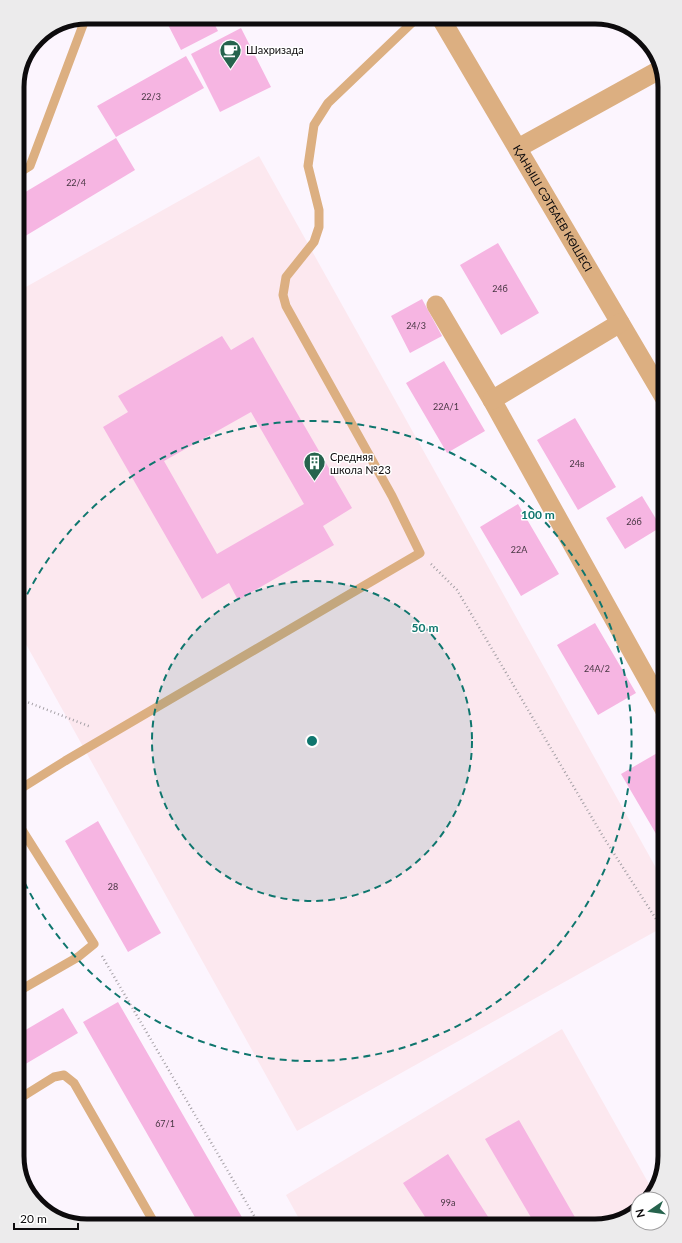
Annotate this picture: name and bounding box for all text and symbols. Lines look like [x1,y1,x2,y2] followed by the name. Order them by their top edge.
[218,37,244,70] cafe icon: Шахризада
[246,43,304,56] place label: Шахризада
[141,91,161,102] house number: 22/3
[511,142,595,274] street label: ҚАНЫШ СӘТБАЕВ КӨШЕСІ
[66,177,86,188] house number: 22/4
[492,283,508,294] house number: 24б
[406,320,426,331] house number: 24/3
[433,401,459,412] house number: 22А/1
[301,450,327,483] building icon: Средняя школа №23
[330,450,391,476] place label: Средняя школа №23
[570,458,585,469] house number: 24в
[521,507,555,522] text: 100 m
[626,516,642,527] house number: 26б
[511,544,528,555] house number: 22А
[412,620,438,635] text: 50 m
[584,663,610,674] house number: 24А/2
[305,734,319,748] centre of rings
[108,881,118,892] house number: 28
[155,1118,175,1129] house number: 67/1
[630,1191,670,1231] north arrow
[441,1197,455,1208] house number: 99а
[14,1205,78,1231] scale bar
[632,1208,647,1219] text: N
[20,1211,47,1226] text: 20 m

